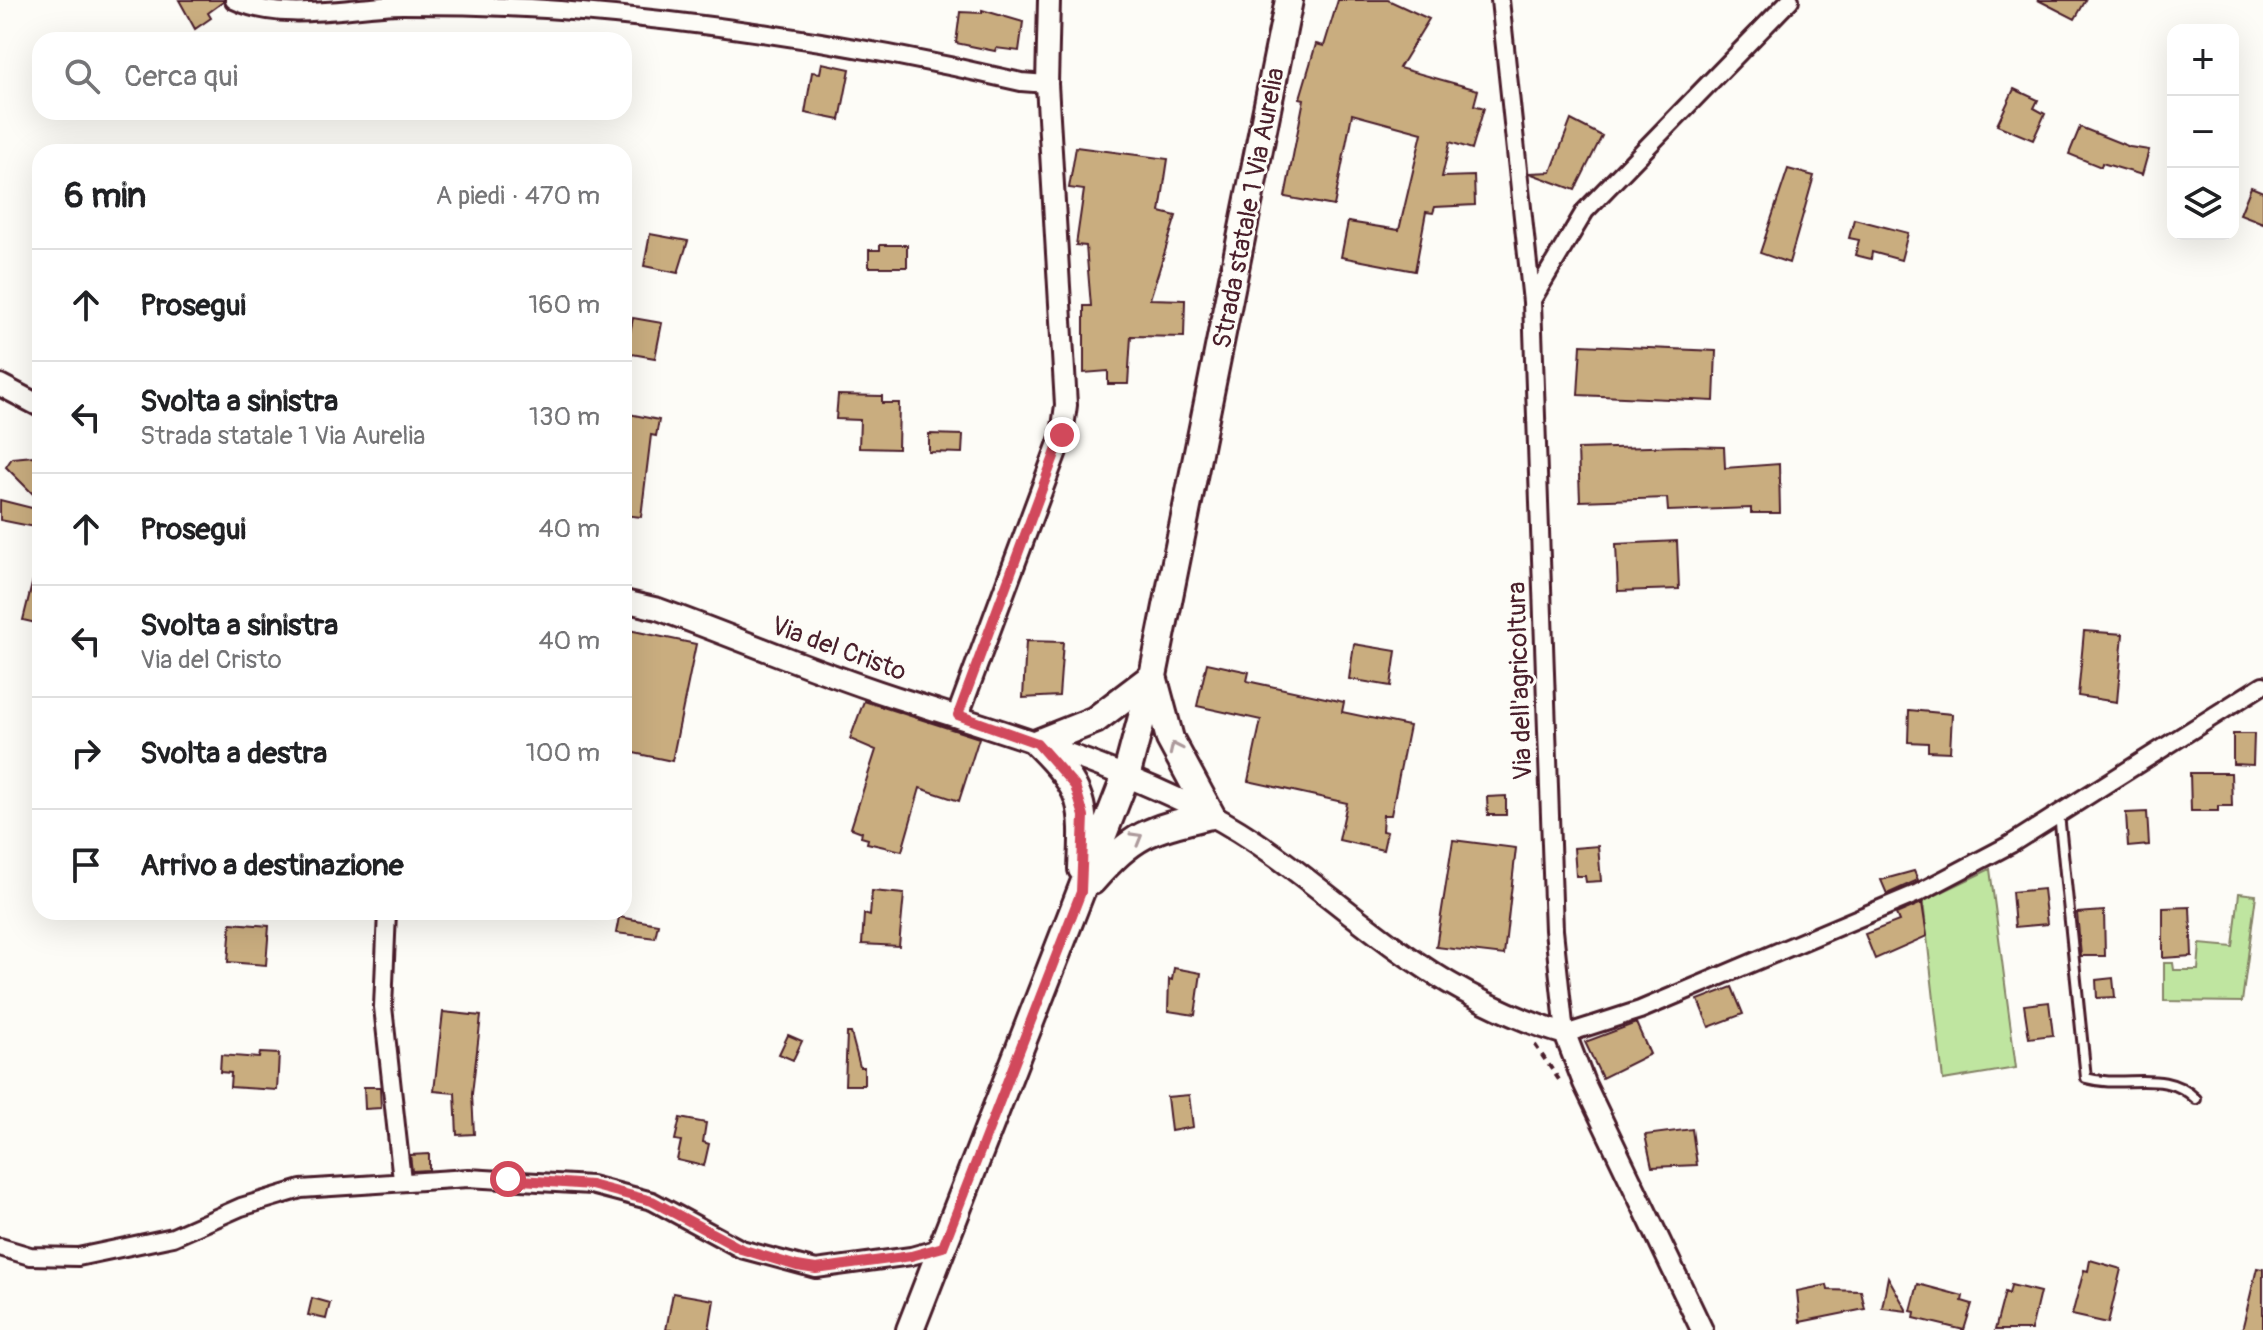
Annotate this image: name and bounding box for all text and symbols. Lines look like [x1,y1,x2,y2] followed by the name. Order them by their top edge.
[2167,24,2239,240] map controls
[2167,24,2239,96] button: +
[32,32,632,120] search box
[60,54,104,98] icon: search
[124,58,238,95] text: Cerca qui
[1206,65,1292,351] street label: Strada statale 1 Via Aurelia
[2167,96,2239,168] button: −
[2167,168,2239,240] button: layers
[64,175,146,218] text: 6 min
[435,180,600,212] text: A piedi · 470 m
[64,283,108,327] icon: ahead
[140,287,246,324] text: Prosegui
[528,289,600,321] text: 160 m
[140,383,338,420] text: Svolta a sinistra
[64,395,108,439] icon: left
[529,401,600,433] text: 130 m
[1044,417,1080,453] route end
[140,420,425,452] text: Strada statale 1 Via Aurelia
[64,507,108,551] icon: ahead
[140,511,246,548] text: Prosegui
[538,513,600,545] text: 40 m
[1501,581,1539,781] street label: Via dell'agricoltura
[140,607,338,644] text: Svolta a sinistra
[767,610,911,688] street label: Via del Cristo
[64,619,108,663] icon: left
[538,625,600,657] text: 40 m
[140,644,282,676] text: Via del Cristo
[64,731,108,775] icon: right
[140,735,327,772] text: Svolta a destra
[526,737,600,769] text: 100 m
[1169,742,1185,757] one-way arrow
[1128,832,1143,848] one-way arrow
[64,843,108,887] icon: arrive
[140,847,404,884] text: Arrivo a destinazione
[490,1161,526,1197] route start

